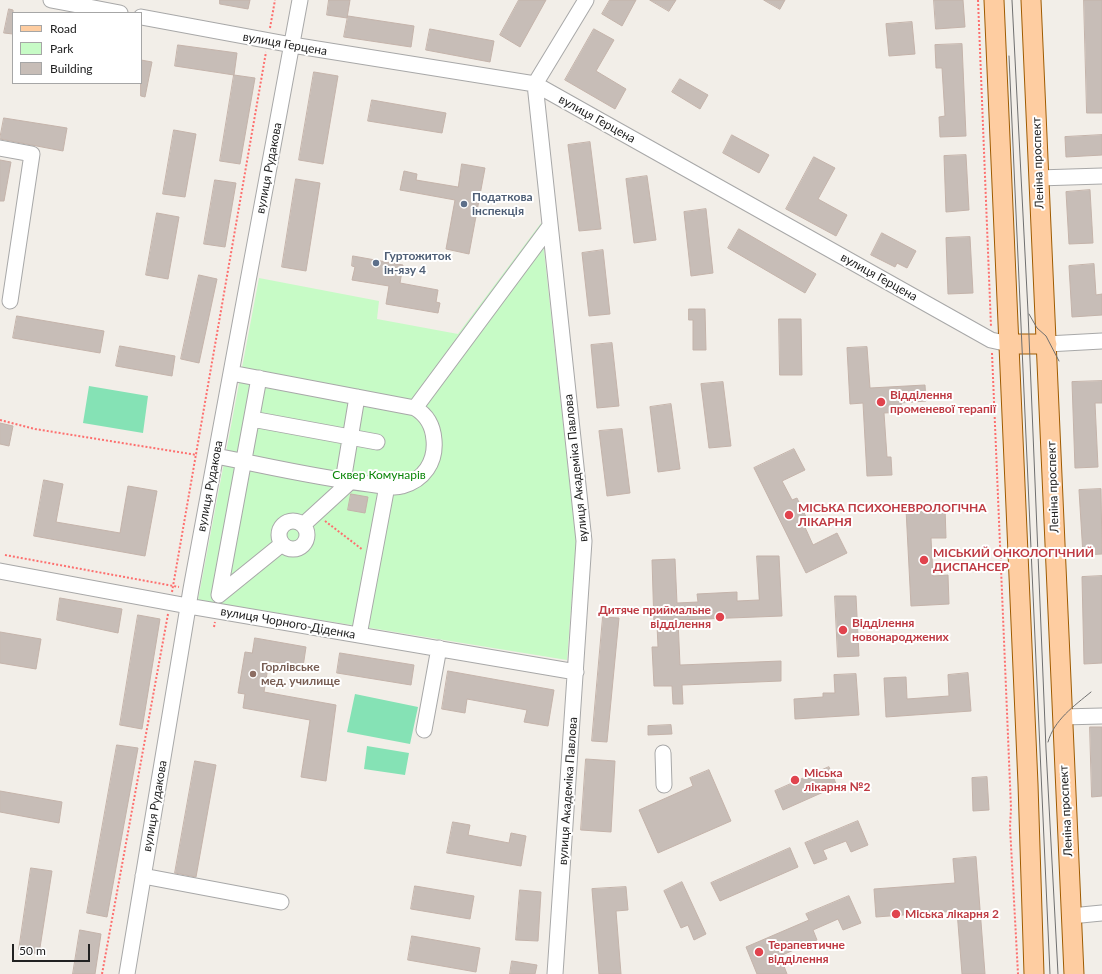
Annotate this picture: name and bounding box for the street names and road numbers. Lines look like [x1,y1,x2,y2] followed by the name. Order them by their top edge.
[242,30,328,58] street label: вулиця Герцена
[556,92,638,146] street label: вулиця Герцена
[1029,117,1047,209] street label: Леніна проспект
[253,121,285,215] street label: вулиця Рудакова
[838,250,920,304] street label: вулиця Герцена
[561,393,591,543] street label: вулиця Академіка Павлова
[194,439,226,533] street label: вулиця Рудакова
[1044,441,1062,533] street label: Леніна проспект
[219,604,357,642] street label: вулиця Чорного-Діденка
[556,716,580,866] street label: вулиця Академіка Павлова
[140,759,170,853] street label: вулиця Рудакова
[1056,765,1076,857] street label: Леніна проспект

